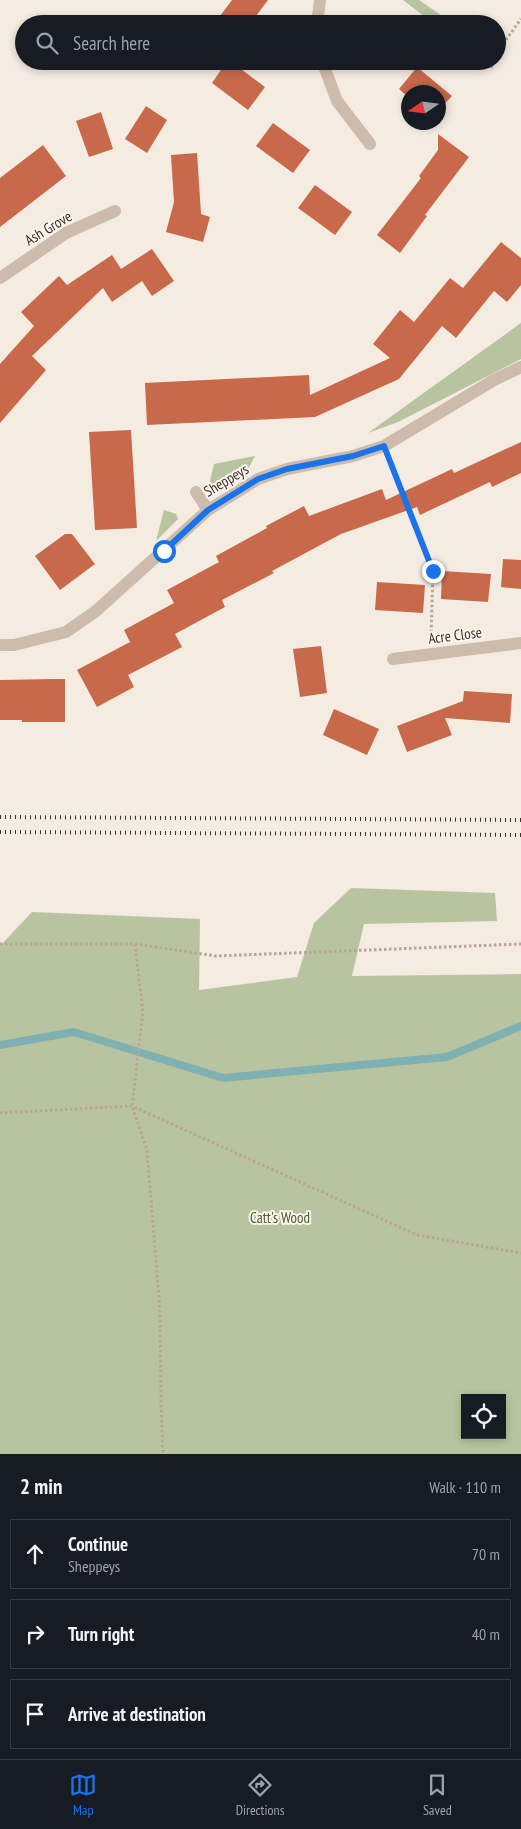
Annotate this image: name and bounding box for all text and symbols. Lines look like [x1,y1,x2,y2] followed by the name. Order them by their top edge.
[15,15,506,70] search box
[33,29,61,57] icon: search
[73,31,150,55] text: Search here
[401,85,446,130] north arrow
[21,207,75,249] street label: Ash Grove
[200,459,252,501] street label: Sheppeys
[153,540,176,563] route start
[422,560,445,583] route end
[427,622,483,648] street label: Acre Close
[250,1208,310,1227] park label: Catt's Wood
[461,1394,506,1439] map controls
[461,1394,506,1439] button: locate
[20,1473,62,1500] text: 2 min
[429,1477,501,1497] text: Walk · 110 m
[68,1532,128,1556] text: Continue
[21,1540,49,1568] icon: ahead
[472,1544,500,1564] text: 70 m
[68,1556,120,1576] text: Sheppeys
[21,1620,49,1648] icon: right
[68,1622,134,1646] text: Turn right
[472,1624,500,1644] text: 40 m
[21,1700,49,1728] icon: arrive
[68,1702,206,1726] text: Arrive at destination
[69,1771,97,1819] tab: Map
[236,1771,284,1819] tab: Directions
[423,1771,452,1819] tab: Saved

